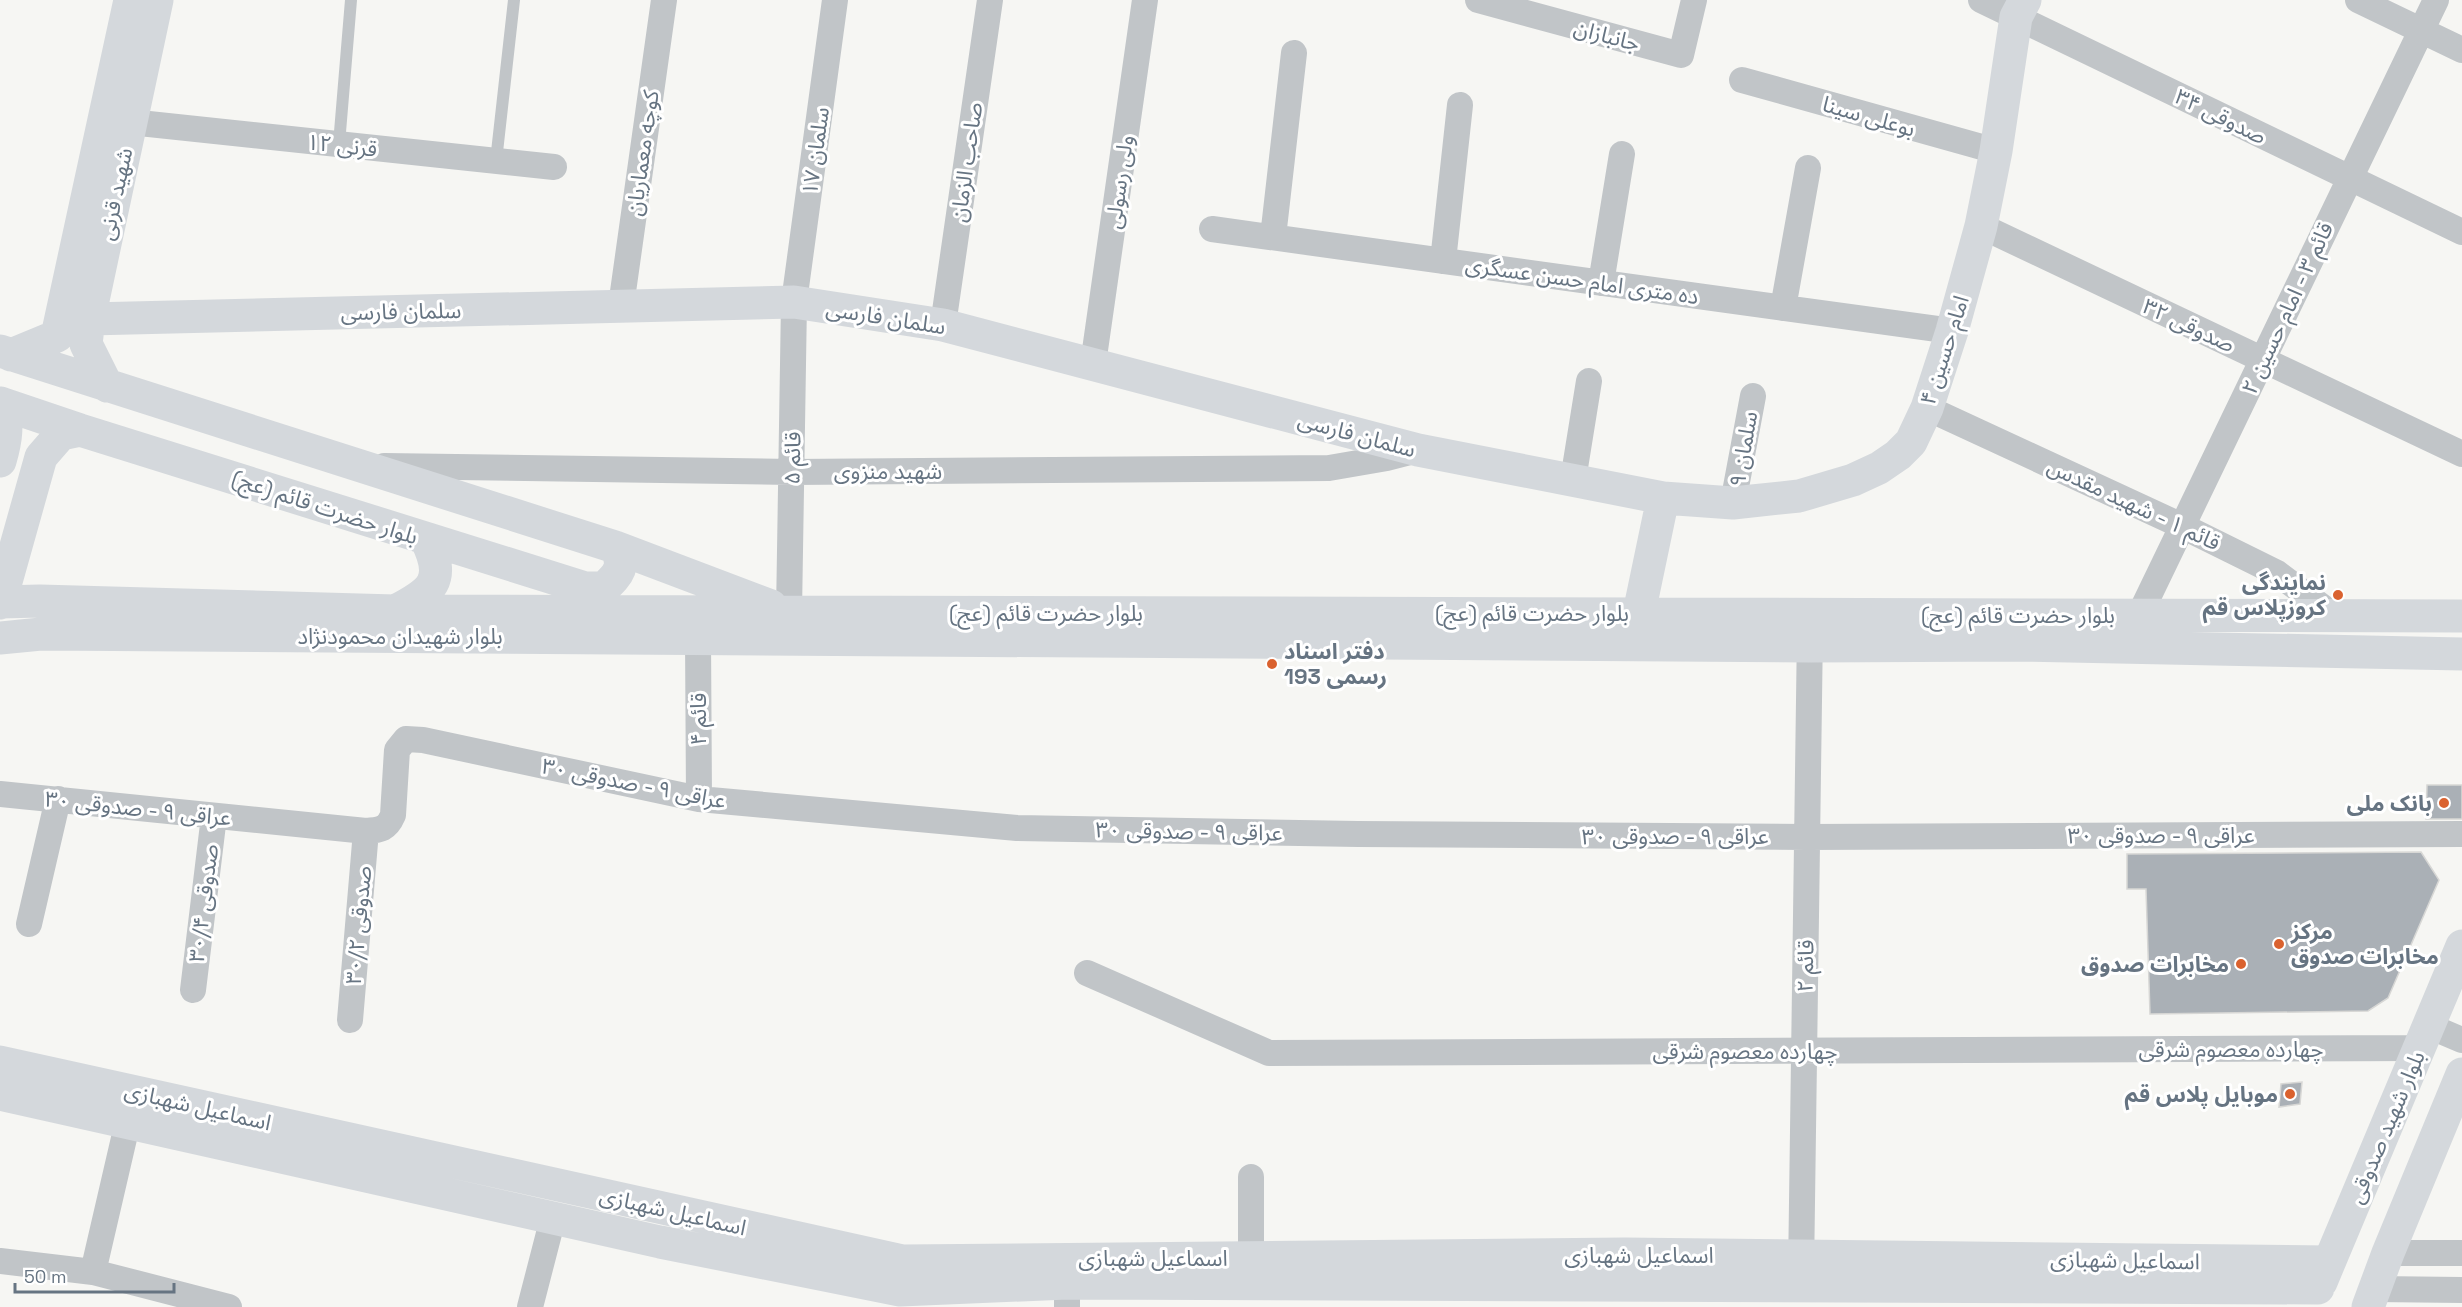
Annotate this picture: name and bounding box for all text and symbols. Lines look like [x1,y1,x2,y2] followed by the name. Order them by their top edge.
[1571,13,1643,57] street label: جانبازان
[2171,82,2271,150] street label: صدوقی ۳۴
[619,88,666,218] street label: کوچه معماریان
[1819,89,1919,143] street label: بوعلی سینا
[944,100,988,224] street label: صاحب الزمان
[795,105,835,197] street label: سلمان ۱۷
[305,127,379,163] street label: قرنی ۱۲
[1099,133,1139,231] street label: ولی رسولی
[92,145,138,243] street label: شهید قرنی
[2235,218,2342,400] street label: قائم ۳ - امام حسین ۲
[1463,250,1700,313] street label: ده متری امام حسن عسگری
[1913,292,1978,409] street label: امام حسین ۴
[2139,292,2239,358] street label: صدوقی ۳۲
[824,294,948,340] street label: سلمان فارسی
[340,296,462,326] street label: سلمان فارسی
[1295,405,1419,463] street label: سلمان فارسی
[1723,409,1763,489] street label: سلمان ۹
[778,431,809,485] street label: قائم ۵
[2042,452,2225,559] street label: قائم ۱ - شهید مقدس
[834,457,942,485] street label: شهید منزوی
[227,464,422,553] street label: بلوار حضرت قائم (عج)
[2203,568,2327,624] place label: نمایندگی کروزپلاس قم
[2331,588,2345,602] marker: نمایندگی کروزپلاس قم
[949,599,1143,630] street label: بلوار حضرت قائم (عج)
[1435,599,1629,630] street label: بلوار حضرت قائم (عج)
[1921,601,2115,632] street label: بلوار حضرت قائم (عج)
[297,622,503,650] street label: بلوار شهیدان محمودنژاد
[1284,637,1387,690] place label: دفتر اسناد رسمی 193
[1265,657,1279,671] marker: دفتر اسناد رسمی 193
[684,693,715,745] street label: قائم ۴
[540,751,728,815] street label: عراقی ۹ - صدوقی ۳۰
[44,784,232,832] street label: عراقی ۹ - صدوقی ۳۰
[2347,789,2432,817] place label: بانک ملی
[2437,796,2451,810] marker: بانک ملی
[1095,815,1283,847] street label: عراقی ۹ - صدوقی ۳۰
[2067,821,2255,849] street label: عراقی ۹ - صدوقی ۳۰
[1581,822,1769,850] street label: عراقی ۹ - صدوقی ۳۰
[182,842,224,964] street label: صدوقی ۳۰/۴
[339,865,377,985] street label: صدوقی ۳۰/۲
[2290,917,2439,970] place label: مرکز مخابرات صدوق
[2272,937,2286,951] marker: مرکز مخابرات صدوق
[1791,939,1822,993] street label: قائم ۲
[2081,950,2229,978] place label: مخابرات صدوق
[2234,957,2248,971] marker: مخابرات صدوق
[2139,1035,2323,1066] street label: چهارده معصوم شرقی
[1653,1037,1837,1068] street label: چهارده معصوم شرقی
[2341,1046,2431,1208] street label: بلوار شهید صدوقی
[122,1076,274,1136] street label: اسماعیل شهبازی
[2125,1080,2278,1111] place label: موبایل پلاس قم
[2283,1087,2297,1101] marker: موبایل پلاس قم
[597,1181,749,1241] street label: اسماعیل شهبازی
[1564,1241,1714,1269] street label: اسماعیل شهبازی
[1078,1244,1228,1272] street label: اسماعیل شهبازی
[2050,1245,2200,1275] street label: اسماعیل شهبازی
[15,1256,174,1294] scale bar
[24,1265,66,1288] text: 50 m

